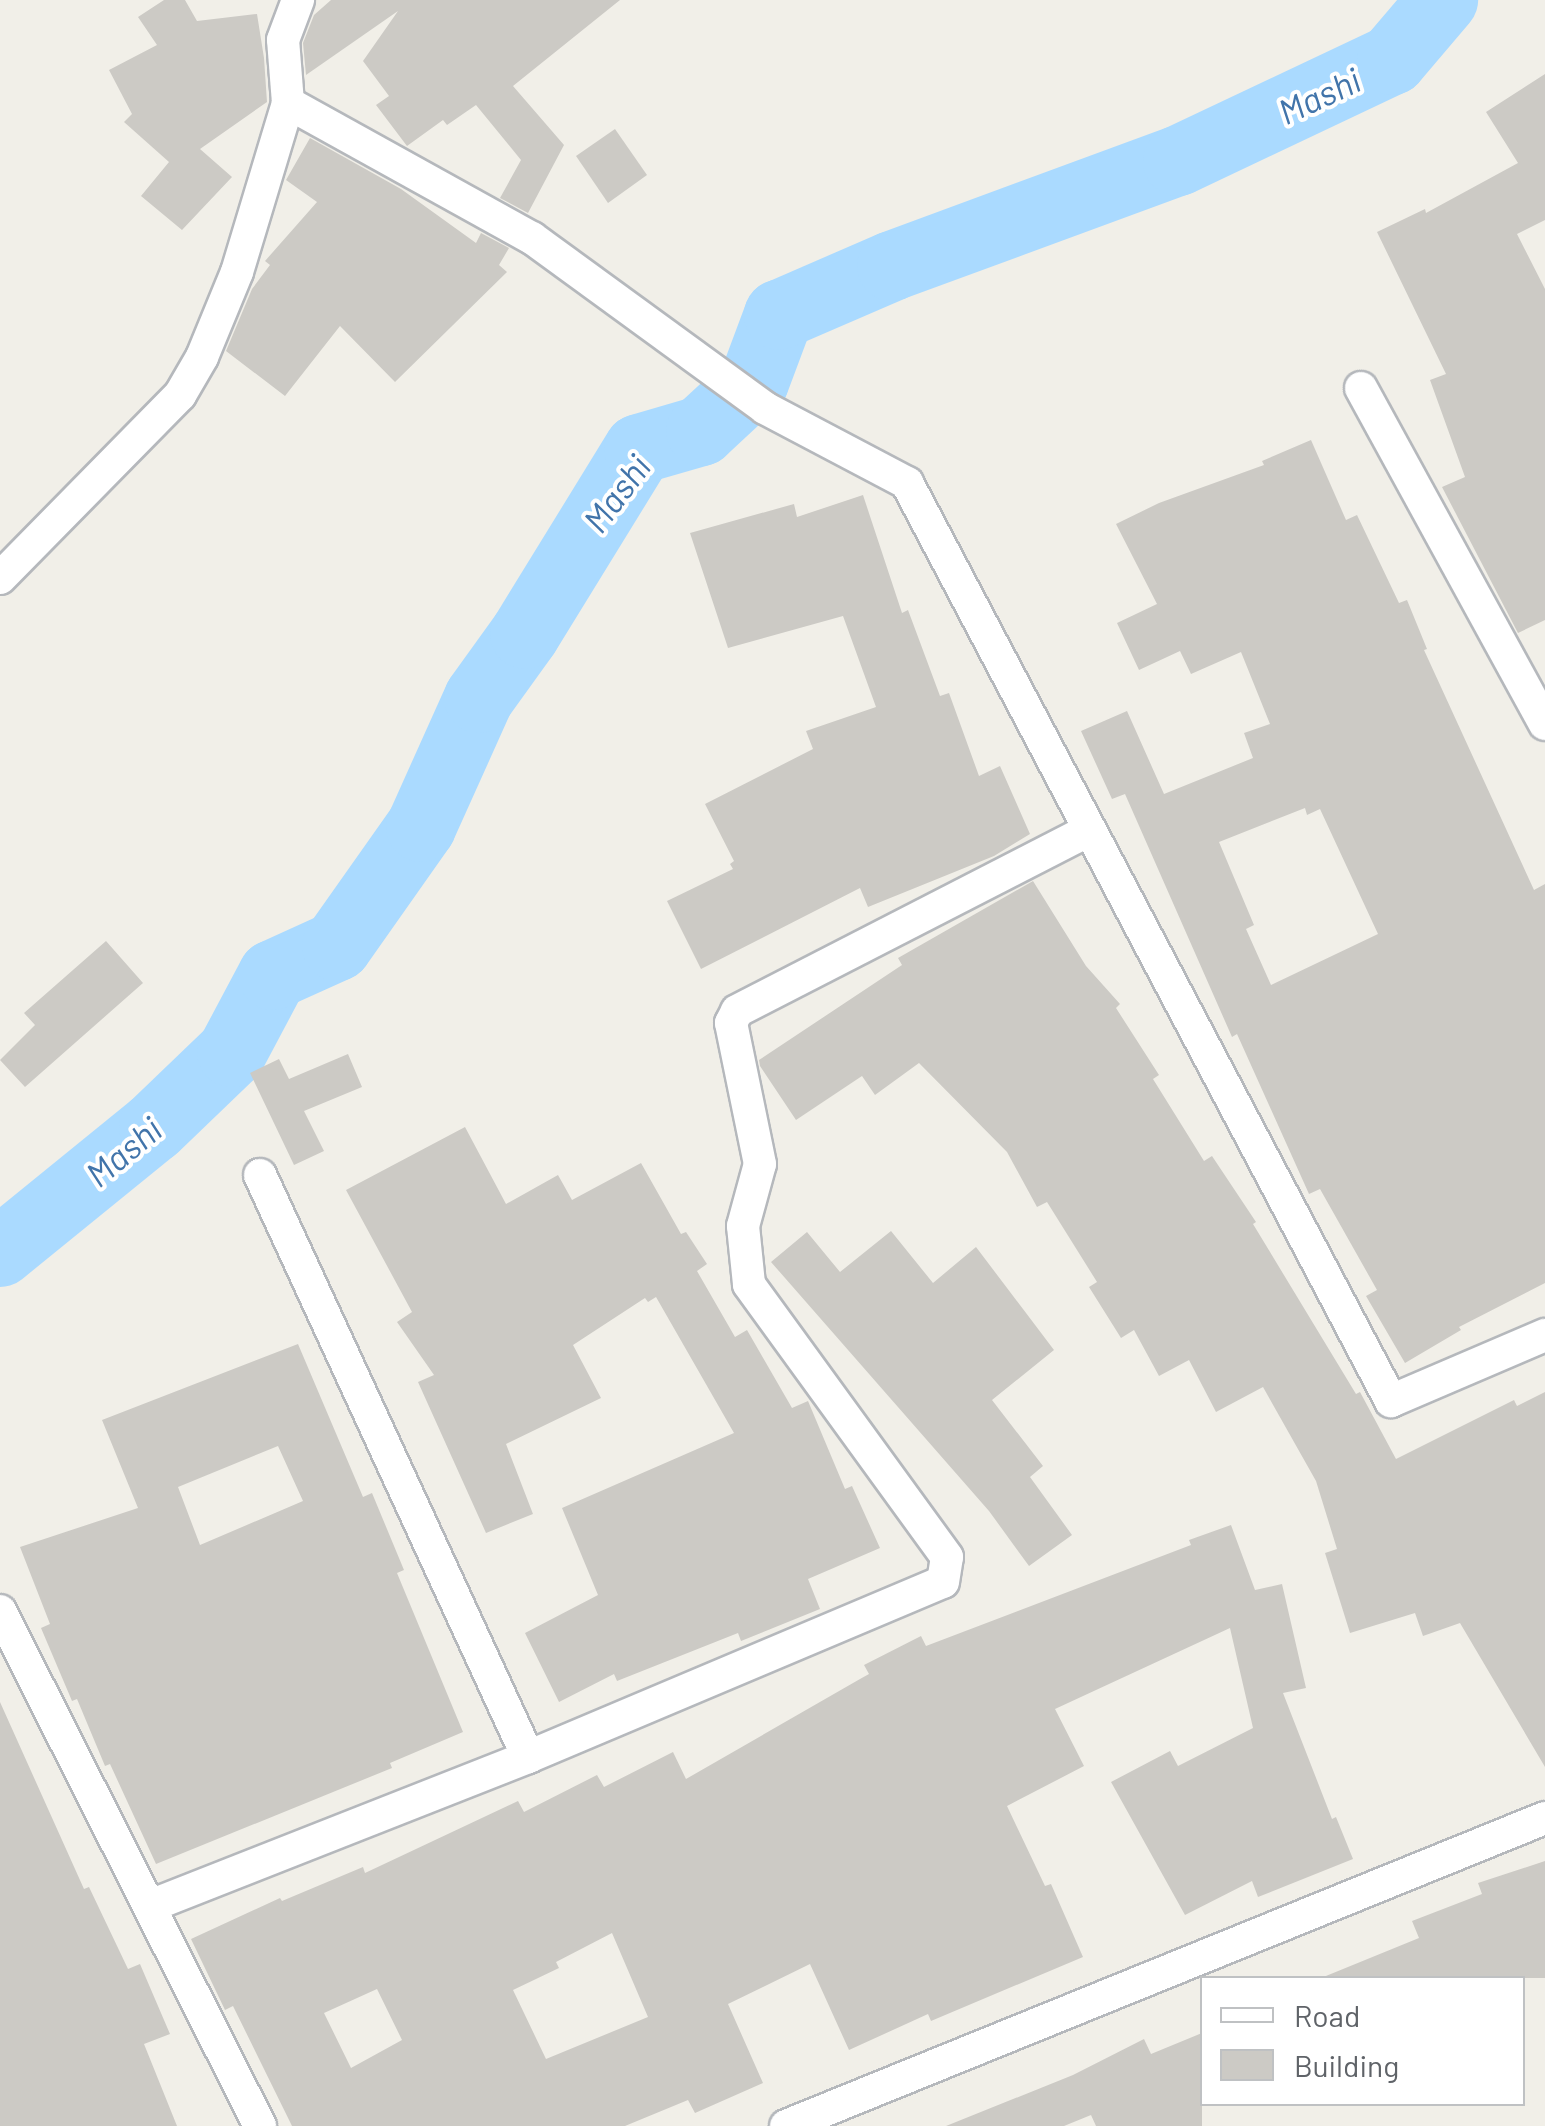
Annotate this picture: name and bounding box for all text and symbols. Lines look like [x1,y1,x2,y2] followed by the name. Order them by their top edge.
[1271,58,1367,132] water label: Mashi
[573,446,659,540] water label: Mashi
[77,1107,169,1195] water label: Mashi
[1200,1976,1525,2106] legend
[1294,1997,1360,2033] text: Road
[1294,2047,1399,2083] text: Building

